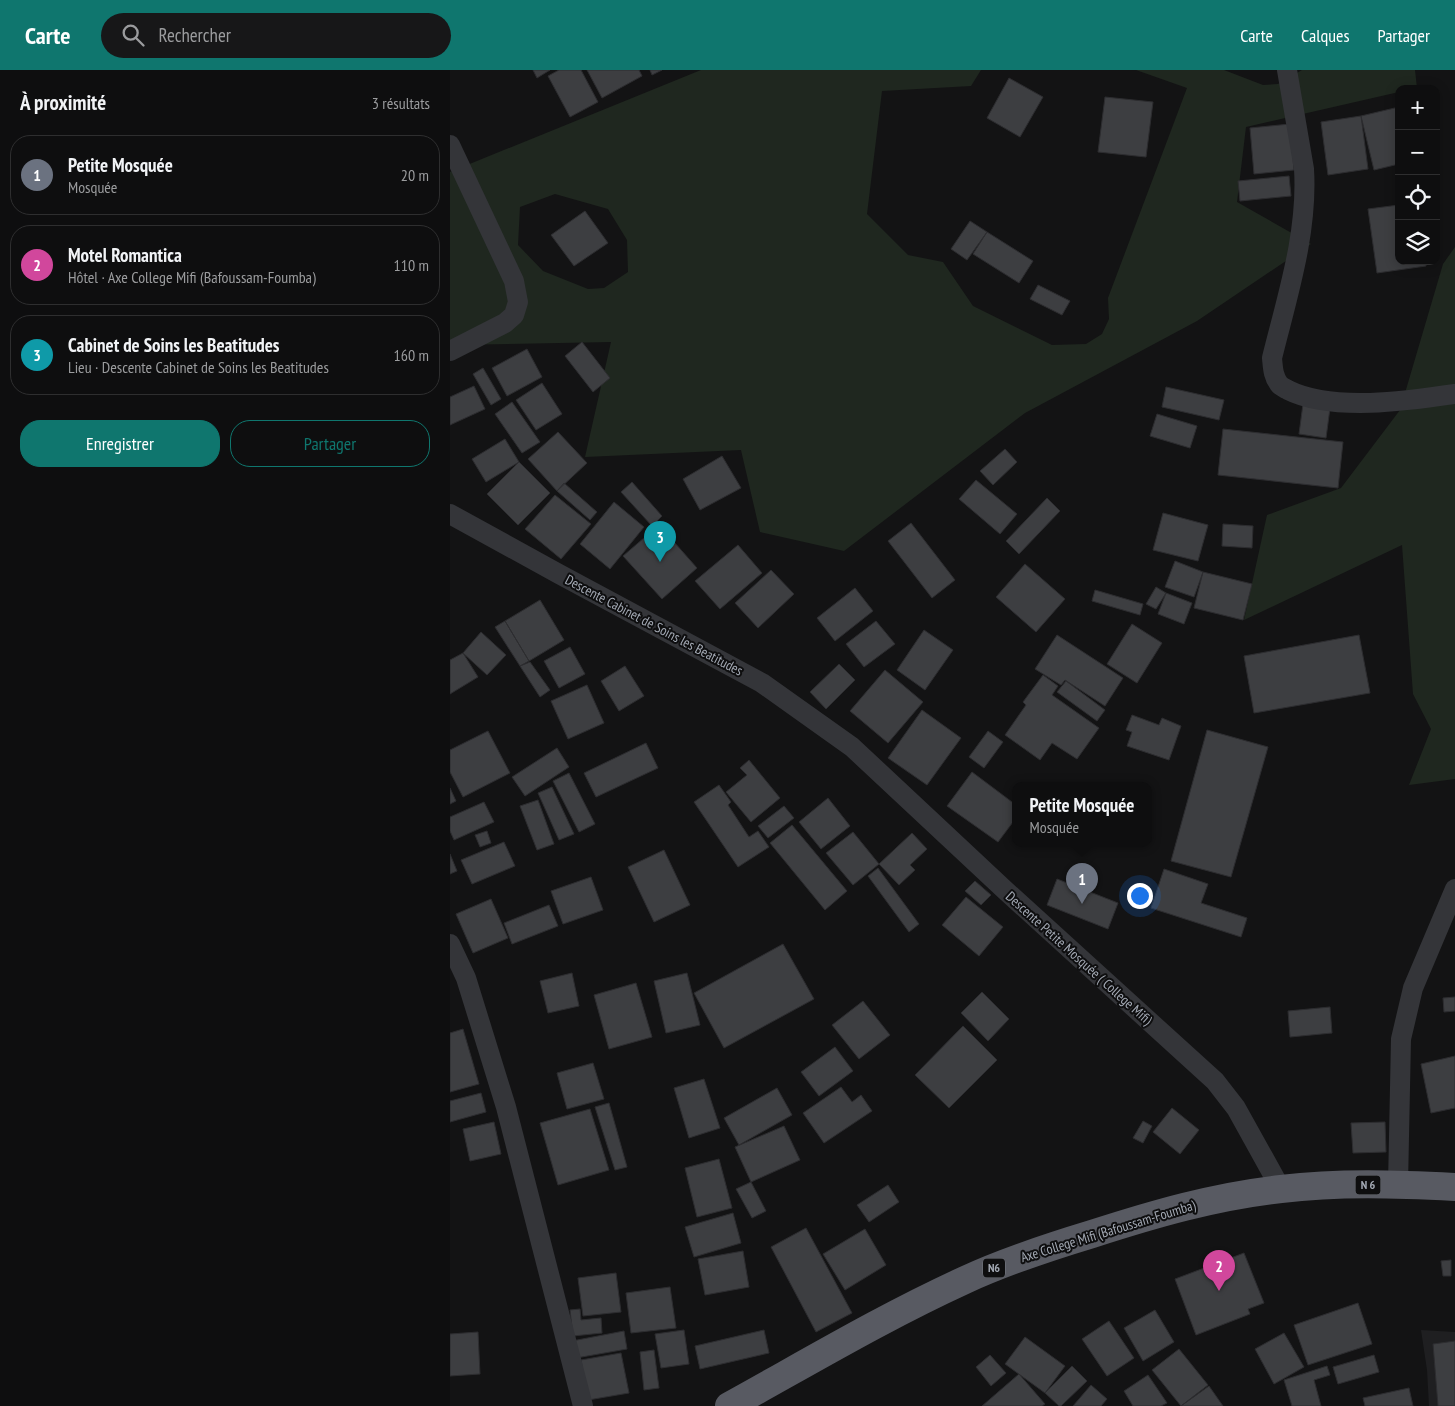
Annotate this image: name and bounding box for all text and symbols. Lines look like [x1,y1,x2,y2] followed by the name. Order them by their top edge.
[101,13,451,58] search box
[25,20,71,51] text: Carte
[119,21,147,49] icon: search
[159,23,231,47] text: Rechercher
[1240,24,1273,47] text: Carte
[1301,24,1350,47] text: Calques
[1378,24,1430,47] text: Partager
[1395,85,1440,265] map controls
[1395,85,1440,130] button: +
[20,89,106,116] text: À proximité
[372,93,430,113] text: 3 résultats
[1395,130,1440,175] button: −
[68,153,173,177] text: Petite Mosquée
[33,165,41,185] text: 1
[401,165,429,185] text: 20 m
[1395,175,1440,220] button: locate
[68,177,117,197] text: Mosquée
[1395,220,1440,265] button: layers
[68,243,182,267] text: Motel Romantica
[33,255,41,275] text: 2
[394,255,429,275] text: 110 m
[68,267,316,287] text: Hôtel · Axe College Mifi (Bafoussam-Foumba)
[68,333,279,357] text: Cabinet de Soins les Beatitudes
[33,345,41,365] text: 3
[394,345,429,365] text: 160 m
[68,357,329,377] text: Lieu · Descente Cabinet de Soins les Beatitudes
[20,420,220,467] button: Enregistrer
[230,420,430,467] button: Partager
[644,521,676,562] pin: 3
[562,570,746,680] street label: Descente Cabinet de Soins les Beatitudes
[1012,782,1152,847] popup
[1030,793,1134,817] text: Petite Mosquée
[1030,817,1079,837] text: Mosquée
[1066,863,1098,904] pin: 1
[1127,883,1153,909] your location
[1002,887,1157,1029] street label: Descente Petite Mosquée ( College Mifi)
[1356,1176,1380,1194] road number: N 6
[1018,1196,1198,1266] street label: Axe College Mifi (Bafoussam-Foumba)
[1203,1250,1235,1291] pin: 2
[983,1258,1005,1278] road number: N6

